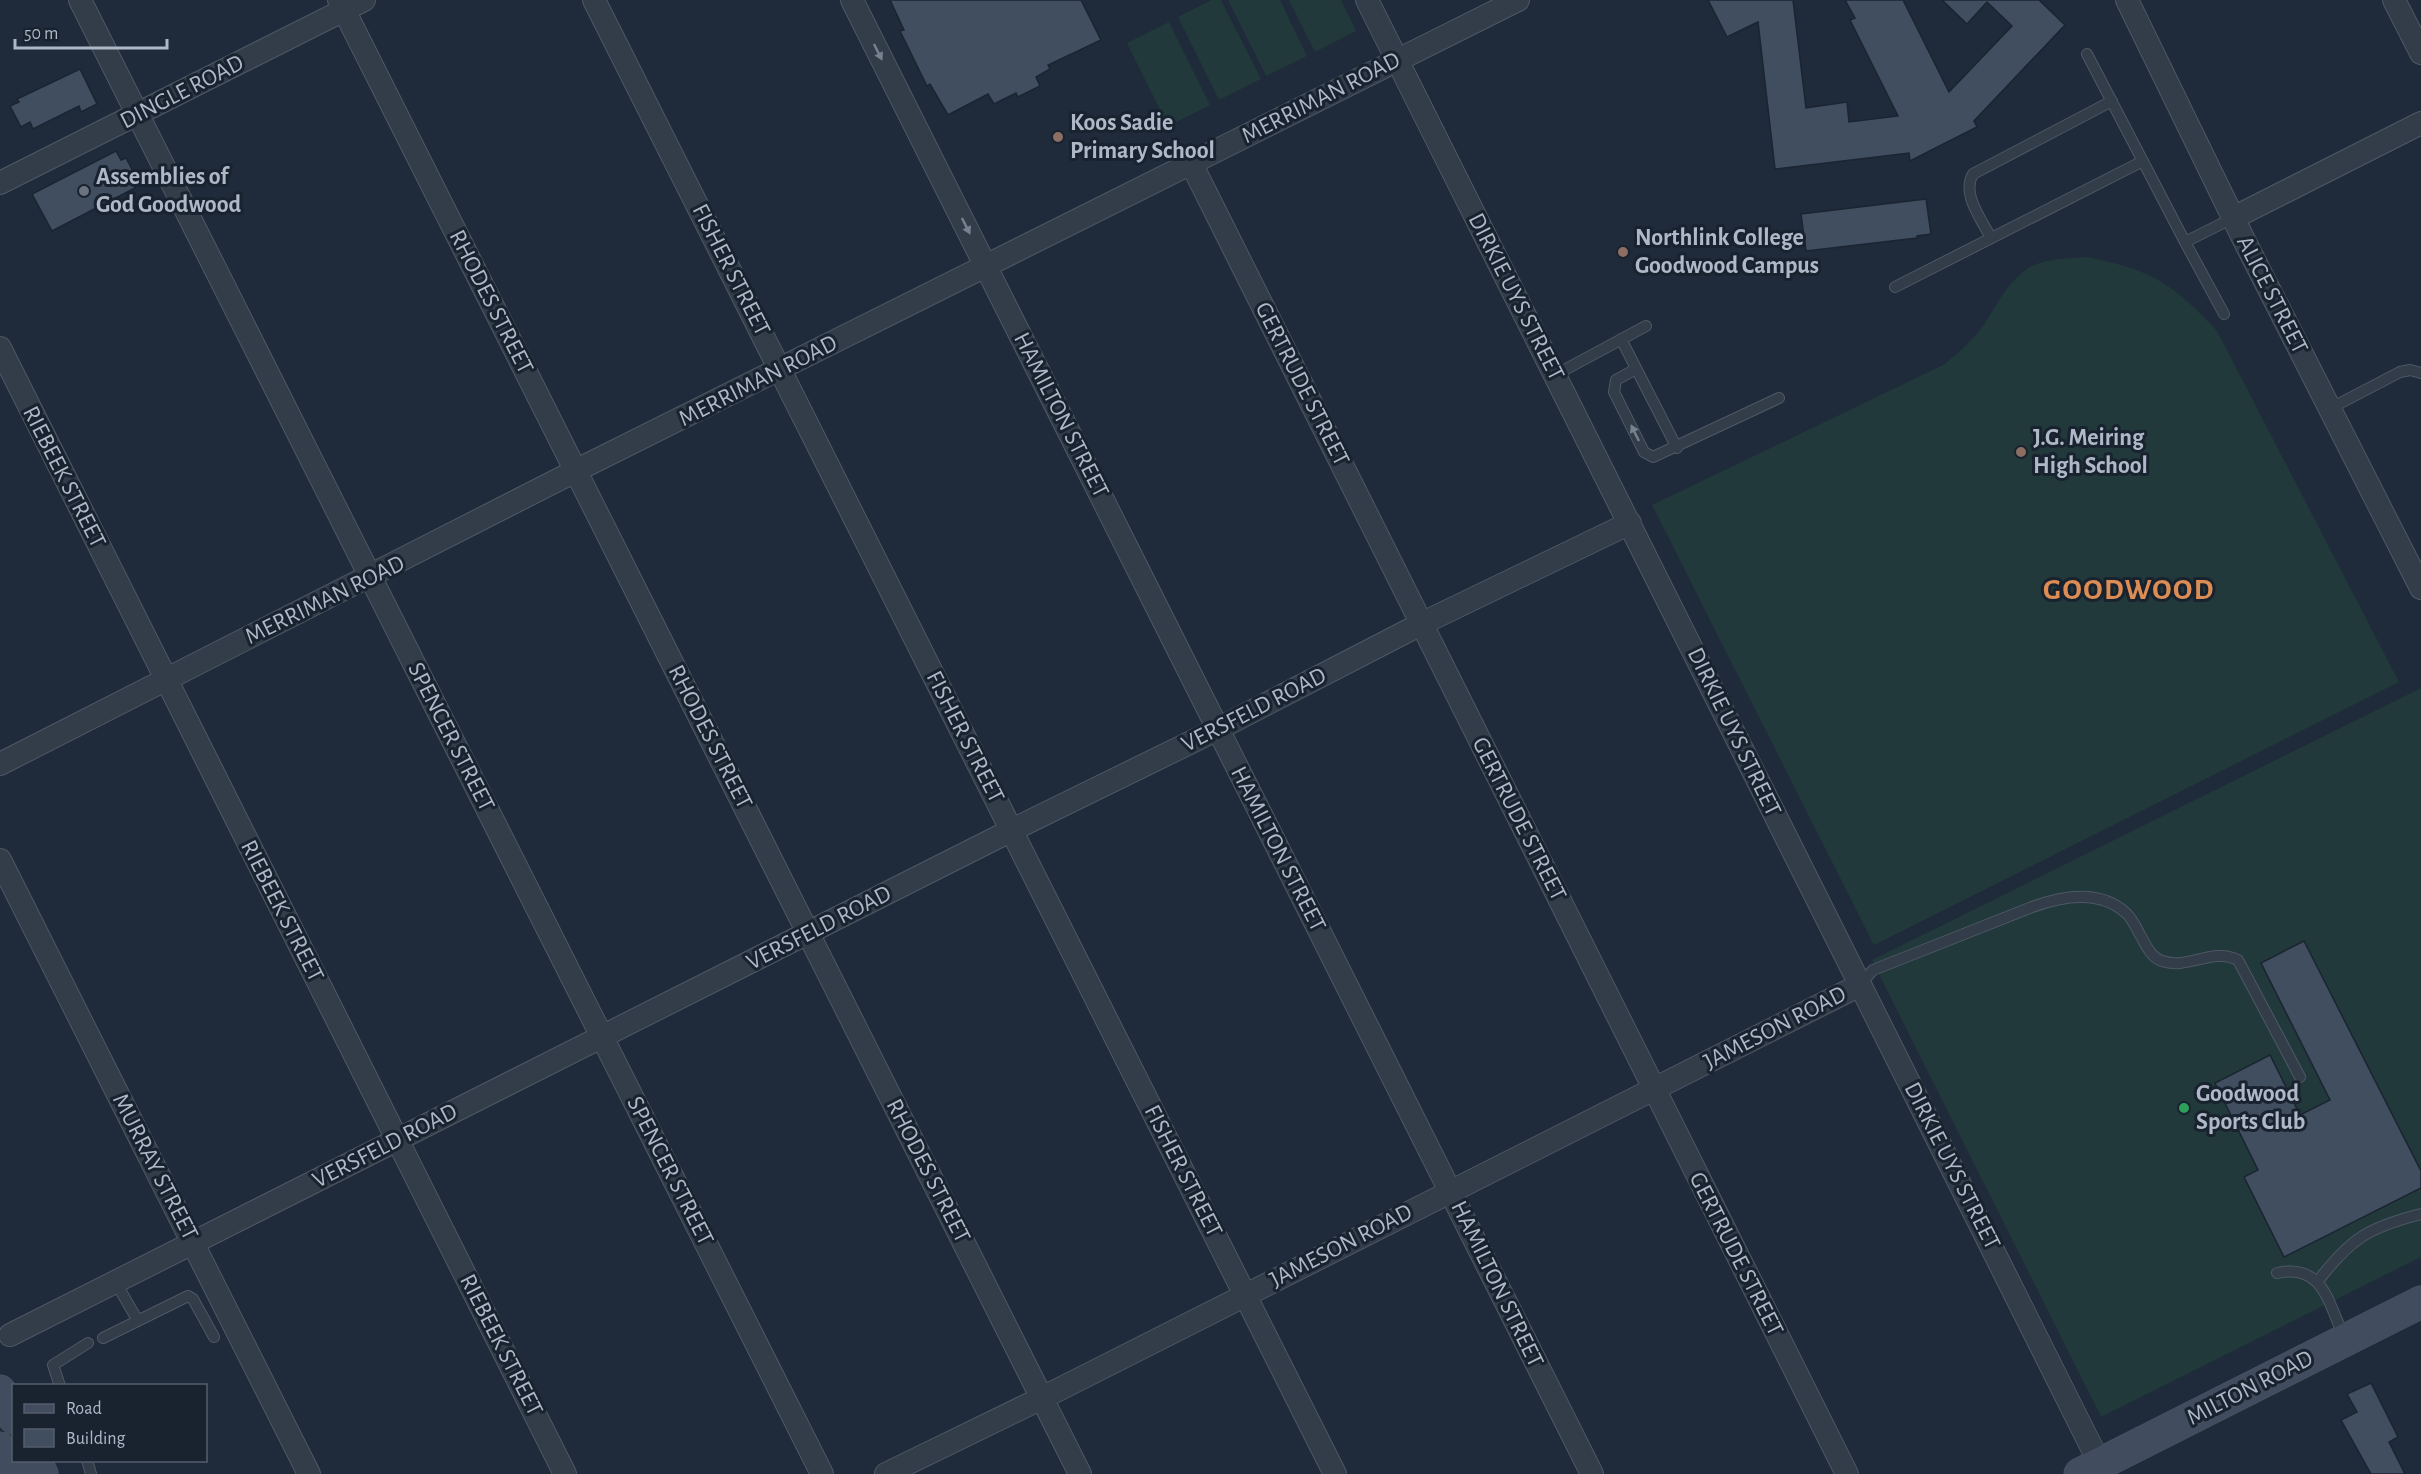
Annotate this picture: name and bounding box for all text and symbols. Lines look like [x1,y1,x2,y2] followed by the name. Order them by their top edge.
[15,12,166,50] scale bar
[24,25,58,43] text: 50 m
[873,44,883,61] one-way arrow
[1238,48,1404,148] street label: MERRIMAN ROAD
[116,51,248,133] street label: DINGLE ROAD
[1070,111,1215,163] place label: Koos Sadie Primary School
[1051,130,1065,144] marker: Koos Sadie Primary School
[96,165,242,217] place label: Assemblies of God Goodwood
[77,184,91,198] marker: Assemblies of God Goodwood
[688,200,775,340] street label: FISHER STREET
[1463,209,1569,385] street label: DIRKIE UYS STREET
[961,218,971,235] one-way arrow
[444,226,538,378] street label: RHODES STREET
[1635,226,1819,278] place label: Northlink College Goodwood Campus
[2232,232,2312,358] street label: ALICE STREET
[1616,245,1630,259] marker: Northlink College Goodwood Campus
[1250,298,1354,470] street label: GERTRUDE STREET
[1009,329,1113,502] street label: HAMILTON STREET
[675,331,841,431] street label: MERRIMAN ROAD
[18,402,110,552] street label: RIEBEEK STREET
[1630,425,1639,442] one-way arrow
[2033,426,2148,478] place label: J.G. Meiring High School
[2014,445,2028,459] marker: J.G. Meiring High School
[241,551,409,649] street label: MERRIMAN ROAD
[2043,575,2215,605] district label: GOODWOOD
[1683,644,1785,820] street label: DIRKIE UYS STREET
[403,659,499,816] street label: SPENCER STREET
[663,661,757,813] street label: RHODES STREET
[1178,663,1330,757] street label: VERSFELD ROAD
[922,667,1009,807] street label: FISHER STREET
[1467,733,1571,905] street label: GERTRUDE STREET
[1226,763,1330,936] street label: HAMILTON STREET
[236,836,328,986] street label: RIEBEEK STREET
[743,881,895,975] street label: VERSFELD ROAD
[1700,982,1850,1074] street label: JAMESON ROAD
[1899,1078,2005,1254] street label: DIRKIE UYS STREET
[2196,1082,2305,1134] place label: Goodwood Sports Club
[108,1090,202,1244] street label: MURRAY STREET
[622,1093,718,1250] street label: SPENCER STREET
[881,1095,975,1247] street label: RHODES STREET
[309,1099,461,1193] street label: VERSFELD ROAD
[1140,1101,1227,1241] street label: FISHER STREET
[2177,1101,2191,1115] marker: Goodwood Sports Club
[1684,1168,1788,1340] street label: GERTRUDE STREET
[1446,1197,1548,1371] street label: HAMILTON STREET
[1266,1200,1416,1292] street label: JAMESON ROAD
[455,1270,547,1420] street label: RIEBEEK STREET
[2183,1346,2317,1430] street label: MILTON ROAD
[12,1384,207,1462] legend
[66,1400,102,1418] text: Road
[66,1430,126,1448] text: Building

